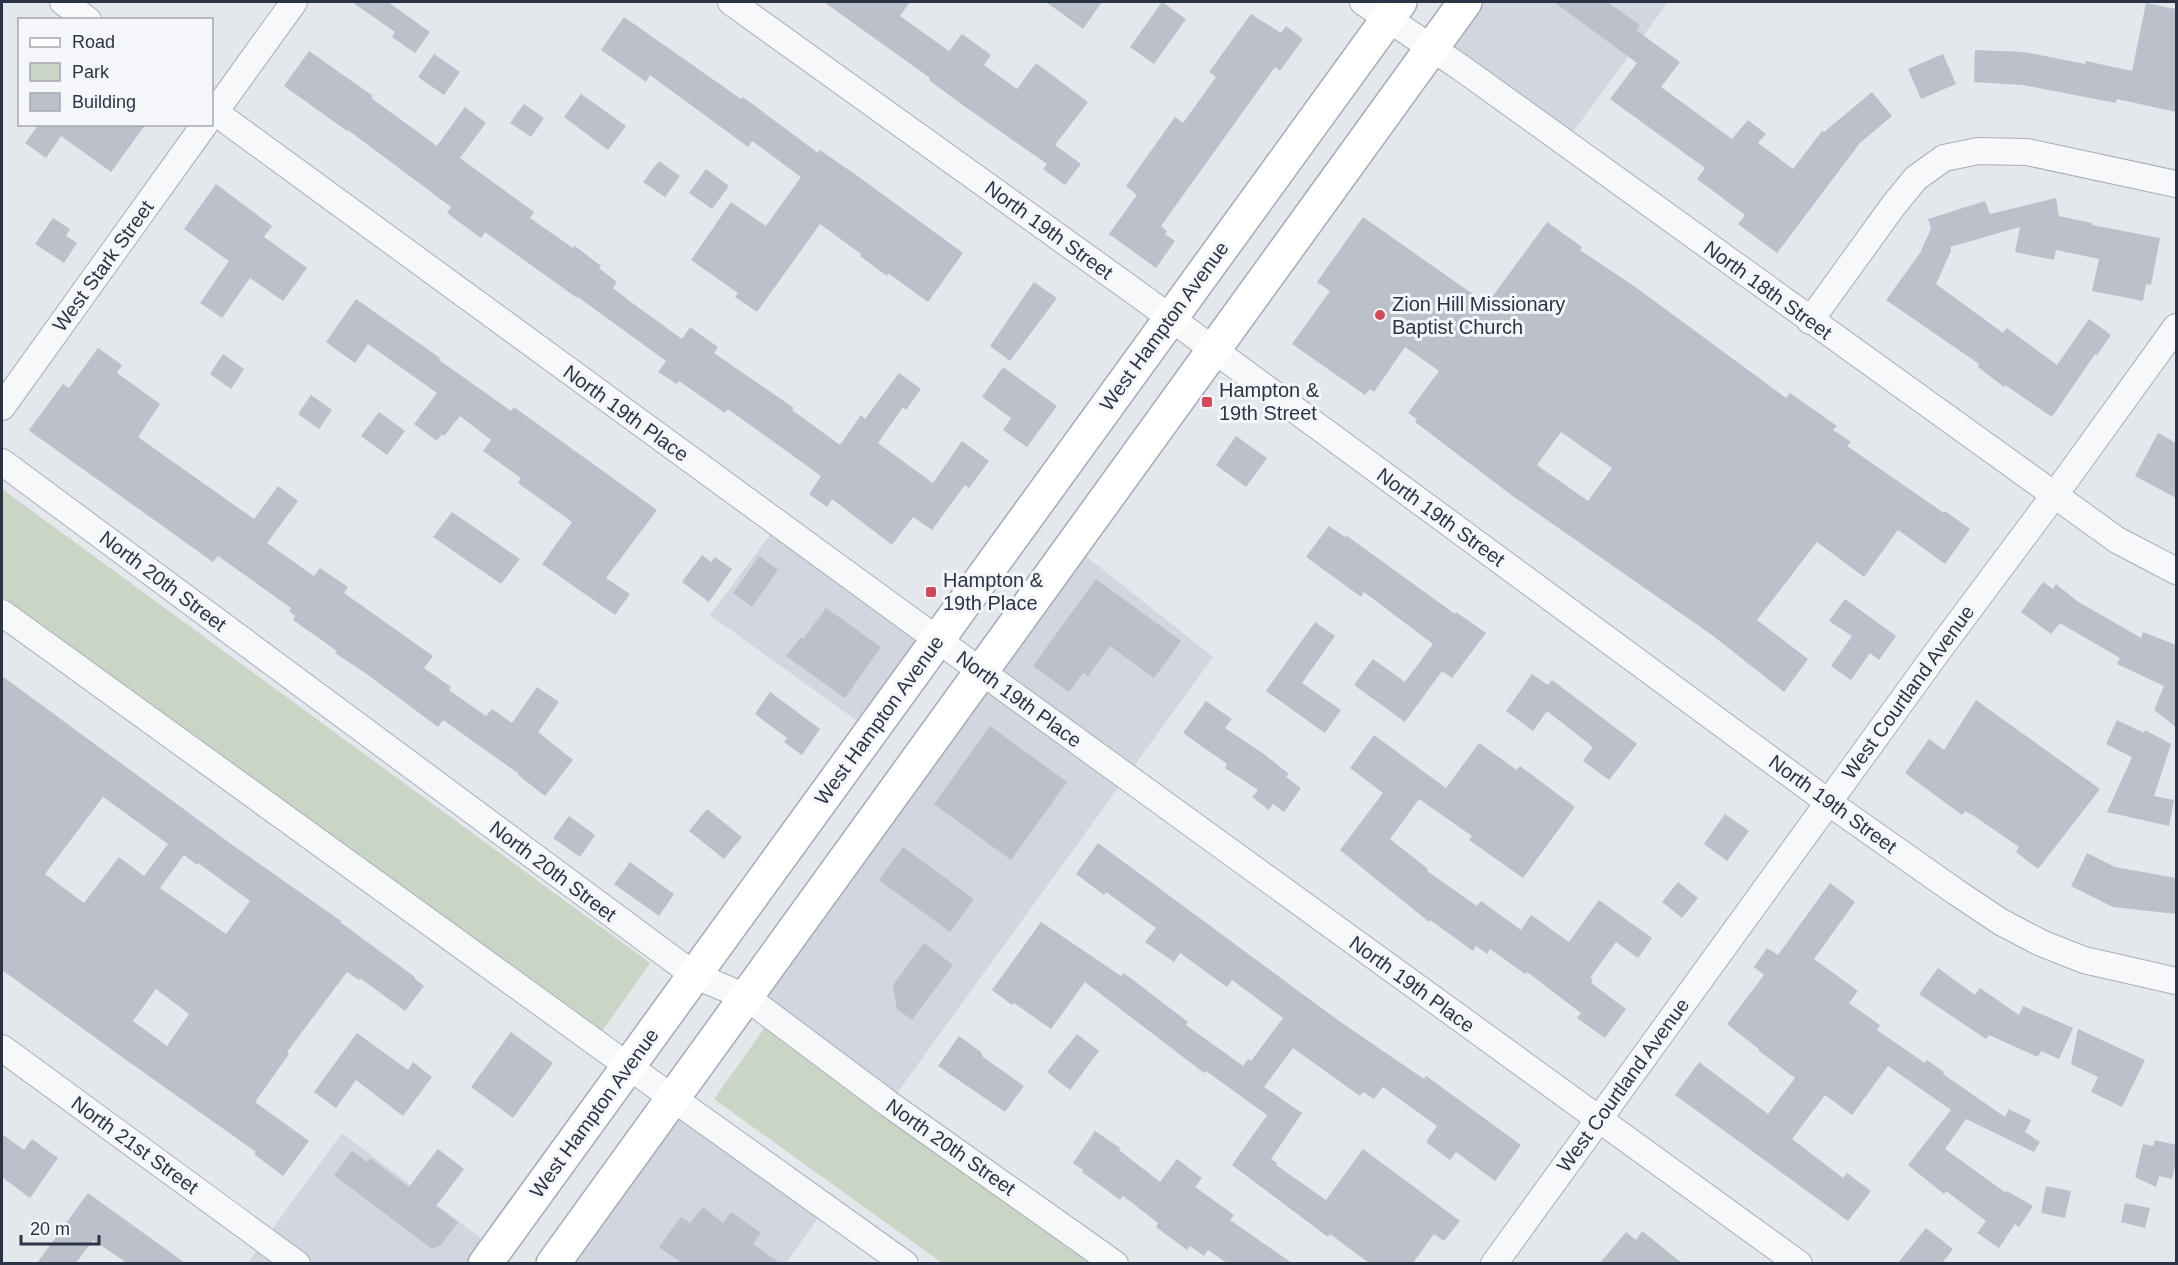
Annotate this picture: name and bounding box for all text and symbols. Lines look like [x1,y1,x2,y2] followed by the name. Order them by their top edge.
[18,18,213,126] legend
[72,32,115,52] text: Road
[72,62,110,82] text: Park
[72,92,136,112] text: Building
[981,176,1117,284] street label: North 19th Street
[48,196,158,336] street label: West Stark Street
[1700,236,1836,344] street label: North 18th Street
[1095,237,1233,415] street label: West Hampton Avenue
[1392,293,1565,338] place label: Zion Hill Missionary Baptist Church
[1373,308,1387,322] marker: Zion Hill Missionary Baptist Church
[559,360,693,466] street label: North 19th Place
[1219,379,1320,424] place label: Hampton & 19th Street
[1200,395,1214,409] marker: Hampton & 19th Street
[1373,463,1509,571] street label: North 19th Street
[96,526,231,636] street label: North 20th Street
[943,569,1044,614] place label: Hampton & 19th Place
[924,585,938,599] marker: Hampton & 19th Place
[1838,601,1978,783] street label: West Courtland Avenue
[810,631,948,809] street label: West Hampton Avenue
[952,646,1086,752] street label: North 19th Place
[1765,750,1901,858] street label: North 19th Street
[486,816,621,926] street label: North 20th Street
[1345,931,1479,1037] street label: North 19th Place
[1553,994,1693,1176] street label: West Courtland Avenue
[525,1024,663,1202] street label: West Hampton Avenue
[67,1092,203,1199] street label: North 21st Street
[882,1094,1020,1200] street label: North 20th Street
[21,1208,99,1246] scale bar
[30,1219,70,1239] text: 20 m

